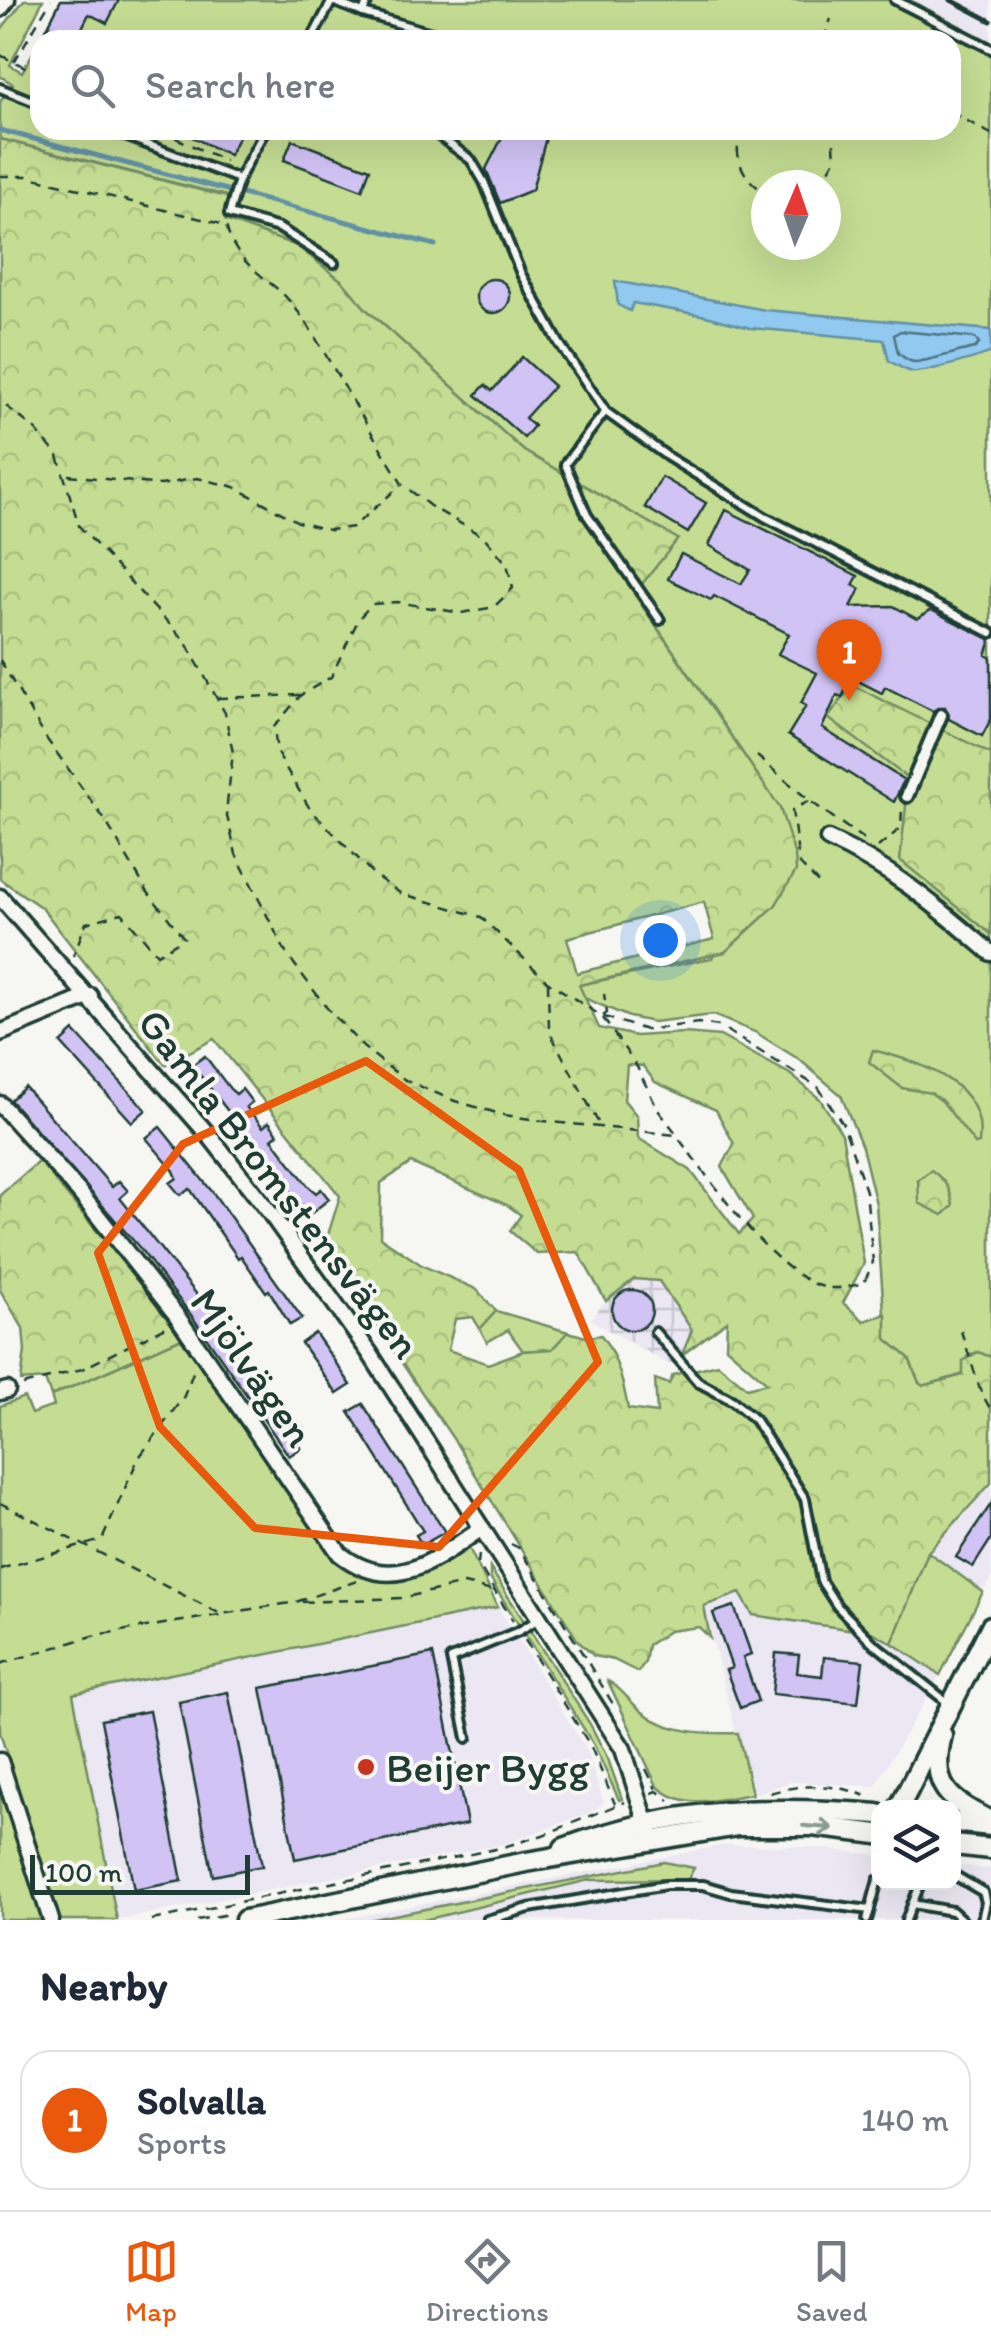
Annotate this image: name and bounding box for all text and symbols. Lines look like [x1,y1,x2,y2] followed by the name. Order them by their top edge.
[30,30,961,140] search box
[65,58,120,113] icon: search
[145,62,336,108] text: Search here
[751,170,841,260] north arrow
[816,618,882,701] pin: 1
[635,915,686,966] your location
[127,998,432,1369] street label: Gamla Bromstensvägen
[179,1278,326,1456] street label: Mjölvägen
[386,1742,590,1793] place label: Beijer Bygg
[355,1756,377,1778] marker: Beijer Bygg
[871,1800,961,1890] map controls
[871,1800,961,1890] button: layers
[802,1818,834,1837] one-way arrow
[30,1850,250,1894] scale bar
[45,1855,122,1889] text: 100 m
[40,1960,167,2011] text: Nearby
[137,2078,266,2124] text: Solvalla
[67,2101,82,2139] text: 1
[861,2101,949,2139] text: 140 m
[137,2124,227,2162] text: Sports
[124,2234,179,2328] tab: Map
[426,2234,549,2328] tab: Directions
[796,2234,867,2328] tab: Saved

